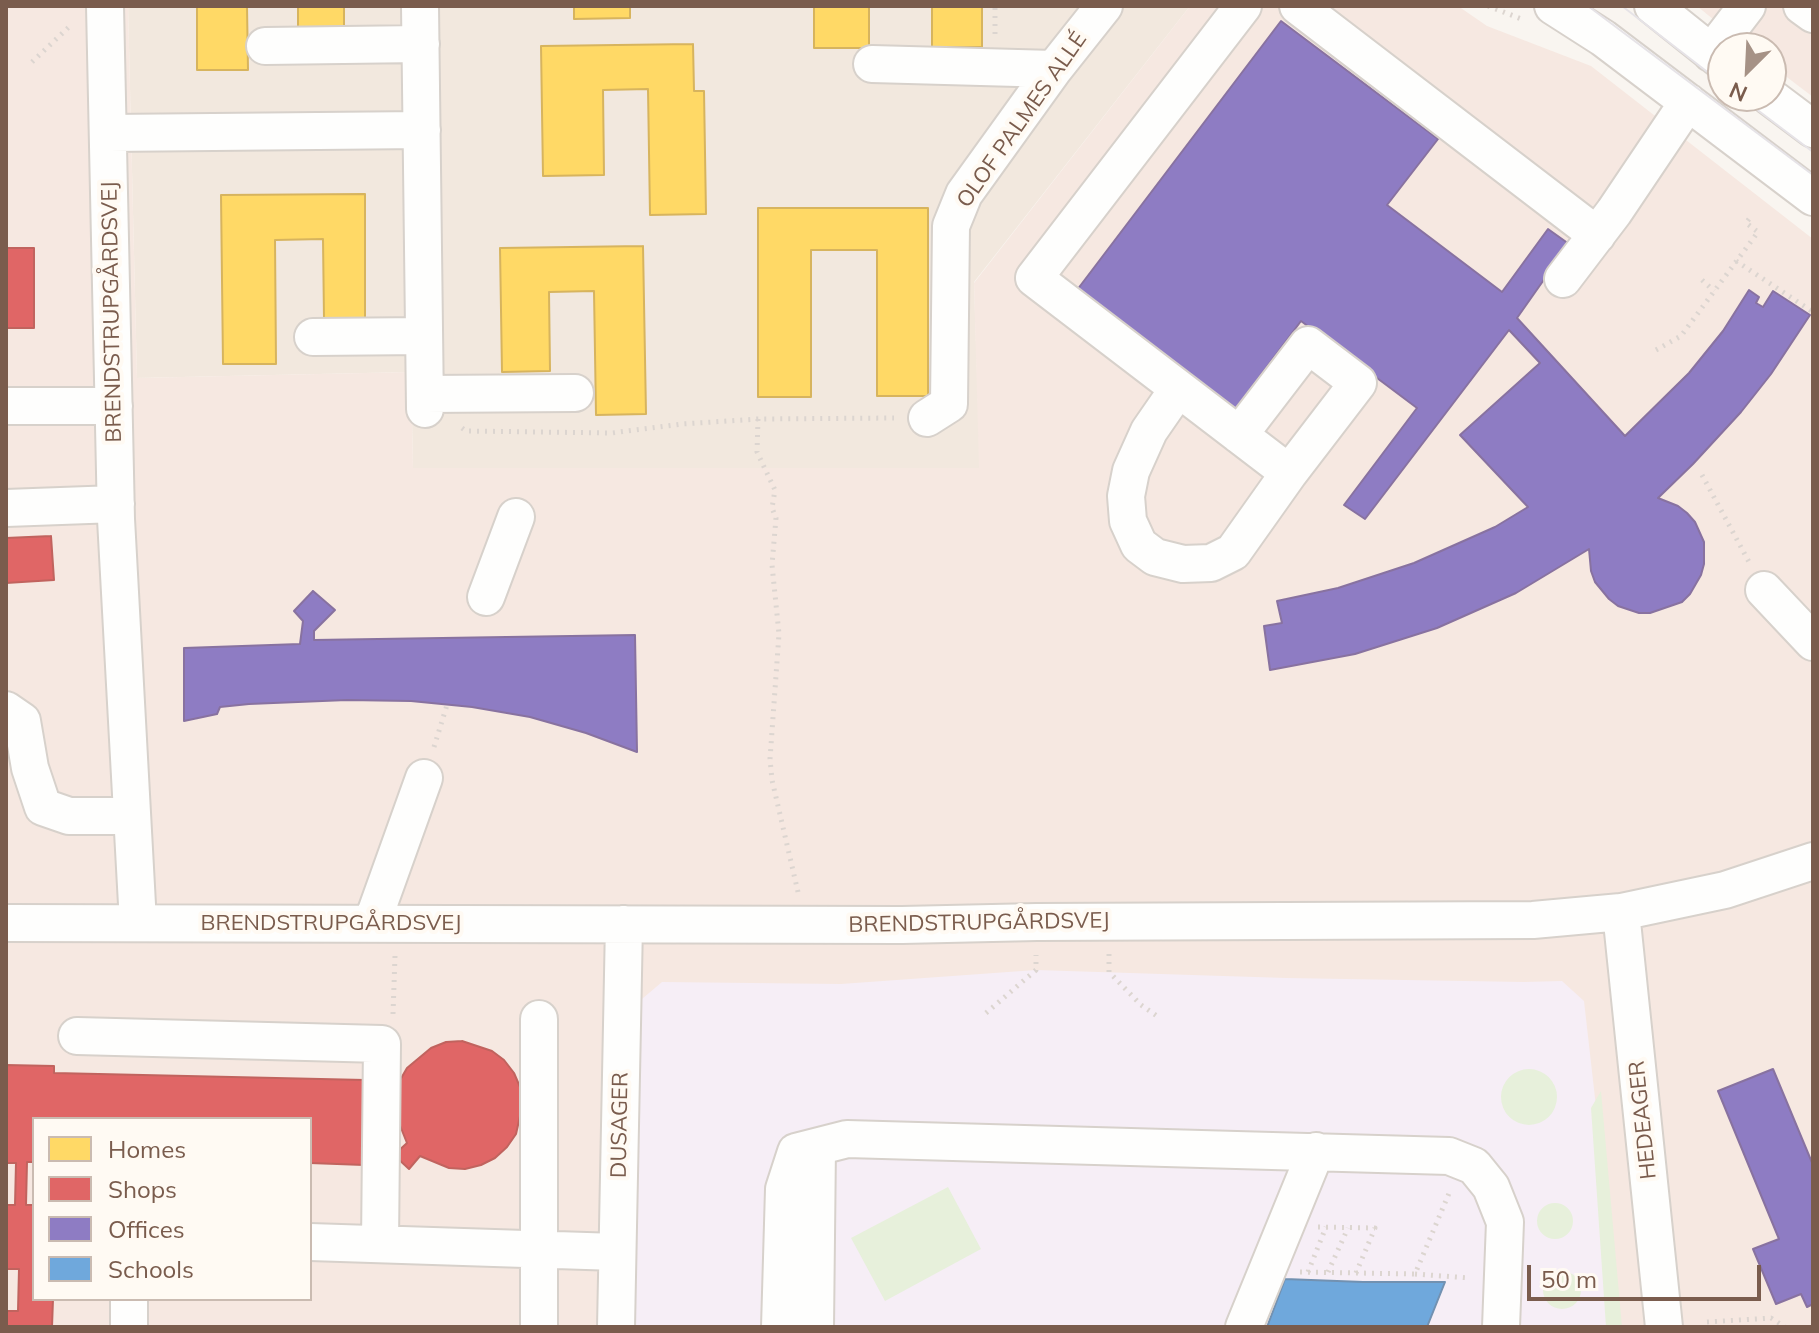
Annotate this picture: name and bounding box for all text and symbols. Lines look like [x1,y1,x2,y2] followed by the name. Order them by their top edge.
[951,27,1093,213] street label: OLOF PALMES ALLÉ
[1707,32,1787,112] north arrow
[1725,76,1751,108] text: N
[97,181,127,443] street label: BRENDSTRUPGÅRDSVEJ
[848,908,1110,938] street label: BRENDSTRUPGÅRDSVEJ
[200,910,462,936] street label: BRENDSTRUPGÅRDSVEJ
[1624,1059,1662,1181] street label: HEDEAGER
[606,1072,634,1178] street label: DUSAGER
[32,1117,312,1301] legend
[108,1134,186,1164] text: Homes
[108,1174,177,1204] text: Shops
[108,1214,185,1244] text: Offices
[1531,1249,1765,1299] scale bar
[108,1254,194,1284] text: Schools
[1541,1264,1597,1294] text: 50 m

